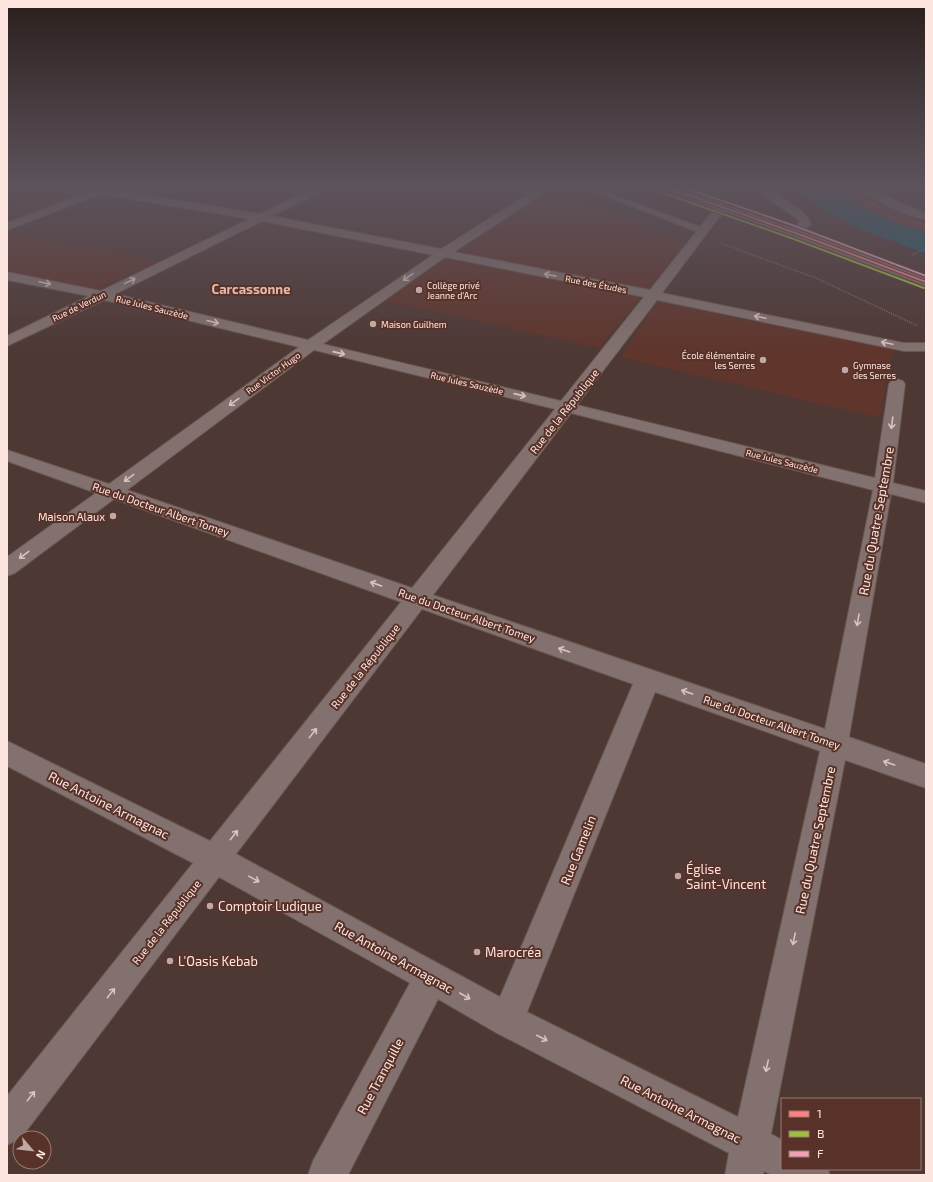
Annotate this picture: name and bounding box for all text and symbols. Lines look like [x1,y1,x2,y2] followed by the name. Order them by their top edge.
[544,270,557,278] one-way arrow
[564,272,628,295] street label: Rue des Études
[403,273,414,281] one-way arrow
[124,277,136,284] one-way arrow
[38,280,51,288] one-way arrow
[427,280,480,301] place label: Collège privé Jeanne d'Arc
[212,281,290,297] district label: Carcassonne
[414,285,424,295] marker: Collège privé Jeanne d'Arc
[50,288,108,324] street label: Rue de Verdun
[115,293,189,321] street label: Rue Jules Sauzède
[754,313,767,321] one-way arrow
[206,319,219,326] one-way arrow
[368,319,378,329] marker: Maison Guilhem
[381,319,447,330] place label: Maison Guilhem
[881,339,894,347] one-way arrow
[332,349,345,357] one-way arrow
[682,349,755,371] place label: École élémentaire les Serres
[244,350,302,396] street label: Rue Victor Hugo
[758,355,768,365] marker: École élémentaire les Serres
[853,360,896,381] place label: Gymnase des Serres
[840,365,850,375] marker: Gymnase des Serres
[527,366,601,456] street label: Rue de la République
[430,369,505,397] street label: Rue Jules Sauzède
[513,392,526,400] one-way arrow
[228,397,239,406] one-way arrow
[888,416,896,429] one-way arrow
[855,445,897,597] street label: Rue du Quatre Septembre
[745,447,819,475] street label: Rue Jules Sauzède
[123,474,134,482] one-way arrow
[91,479,231,539] street label: Rue du Docteur Albert Tomey
[38,510,105,523] place label: Maison Alaux
[108,511,118,521] marker: Maison Alaux
[19,551,30,559] one-way arrow
[370,579,382,587] one-way arrow
[397,585,537,645] street label: Rue du Docteur Albert Tomey
[854,613,862,626] one-way arrow
[328,621,402,711] street label: Rue de la République
[559,645,571,653] one-way arrow
[682,688,694,696] one-way arrow
[702,692,842,752] street label: Rue du Docteur Albert Tomey
[309,727,318,738] one-way arrow
[883,759,896,766] one-way arrow
[792,765,839,915] street label: Rue du Quatre Septembre
[46,768,172,842] street label: Rue Antoine Armagnac
[557,813,599,887] street label: Rue Gamelin
[229,830,238,841] one-way arrow
[686,860,766,892] place label: Église Saint-Vincent
[673,871,683,881] marker: Église Saint-Vincent
[247,876,259,884] one-way arrow
[129,877,203,967] street label: Rue de la République
[218,898,322,914] place label: Comptoir Ludique
[205,901,215,911] marker: Comptoir Ludique
[332,918,456,996] street label: Rue Antoine Armagnac
[790,932,798,945] one-way arrow
[485,944,542,960] place label: Marocréa
[472,947,482,957] marker: Marocréa
[178,953,258,969] place label: L'Oasis Kebab
[165,956,175,966] marker: L'Oasis Kebab
[107,988,115,999] one-way arrow
[459,993,471,1001] one-way arrow
[353,1035,407,1117] street label: Rue Tranquille
[536,1035,548,1042] one-way arrow
[763,1060,771,1073] one-way arrow
[618,1072,744,1146] street label: Rue Antoine Armagnac
[27,1090,35,1101] one-way arrow
[781,1098,921,1170] legend
[817,1106,822,1120] text: 1
[817,1126,824,1140] text: B
[12,1130,52,1170] north arrow
[817,1146,824,1160] text: F
[34,1148,49,1162] text: N

